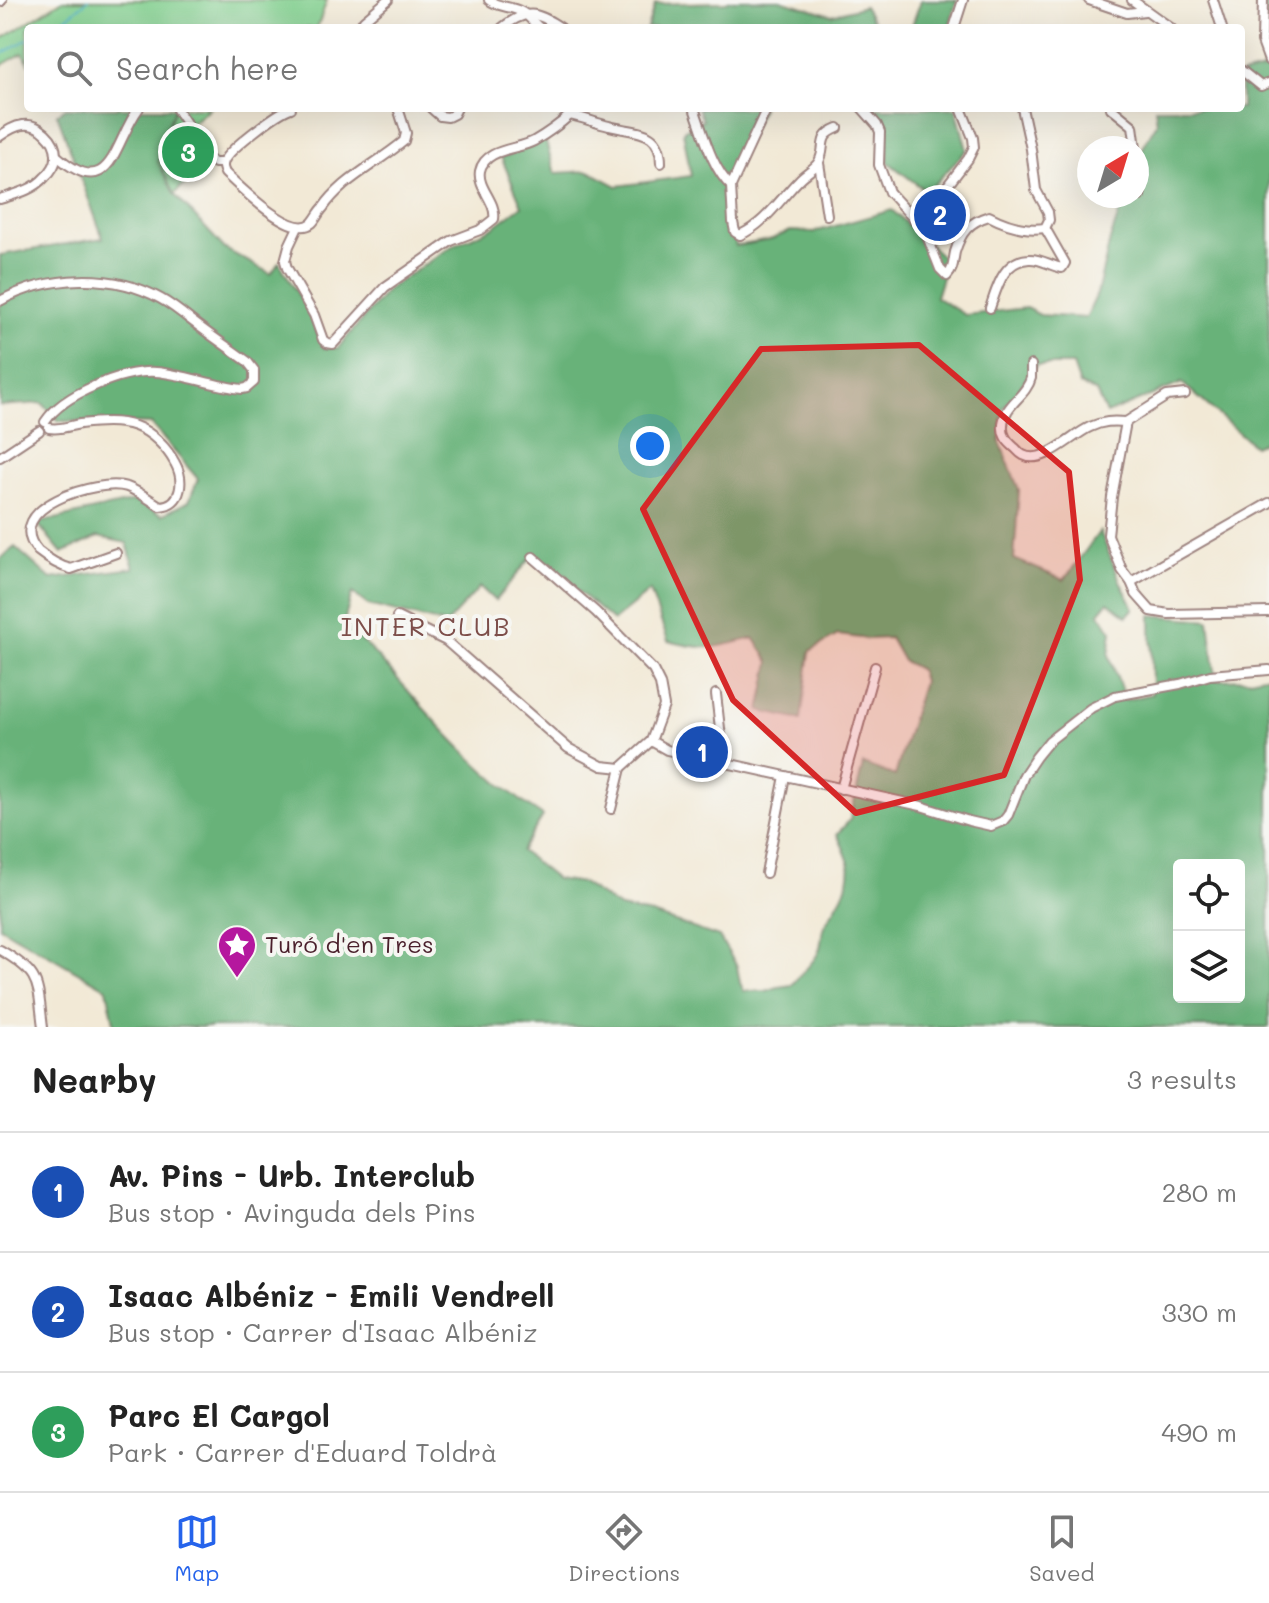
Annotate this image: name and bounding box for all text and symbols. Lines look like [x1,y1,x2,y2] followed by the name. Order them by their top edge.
[24,24,1245,112] search box
[52,46,96,90] icon: search
[116,48,299,88] text: Search here
[162,122,214,182] pin: 3
[1077,136,1149,208] north arrow
[914,185,966,245] pin: 2
[630,426,670,466] your location
[341,609,511,643] district label: INTER CLUB
[676,722,728,782] pin: 1
[1173,859,1245,1003] map controls
[1173,859,1245,931] button: locate
[216,924,258,979] place icon: Turó d'en Tres
[265,928,434,959] place label: Turó d'en Tres
[1173,931,1245,1003] button: layers
[32,1057,157,1102] text: Nearby
[1127,1062,1237,1096] text: 3 results
[108,1155,475,1195] text: Av. Pins - Urb. Interclub
[52,1175,64,1209] text: 1
[1162,1175,1237,1209] text: 280 m
[108,1195,476,1229] text: Bus stop · Avinguda dels Pins
[108,1275,554,1315] text: Isaac Albéniz - Emili Vendrell
[51,1295,65,1329] text: 2
[1161,1295,1237,1329] text: 330 m
[108,1315,537,1349] text: Bus stop · Carrer d'Isaac Albéniz
[108,1395,330,1435] text: Parc El Cargol
[50,1415,66,1449] text: 3
[1161,1415,1237,1449] text: 490 m
[108,1435,497,1469] text: Park · Carrer d'Eduard Toldrà
[175,1510,219,1587] tab: Map
[568,1510,680,1587] tab: Directions
[1029,1510,1094,1587] tab: Saved

